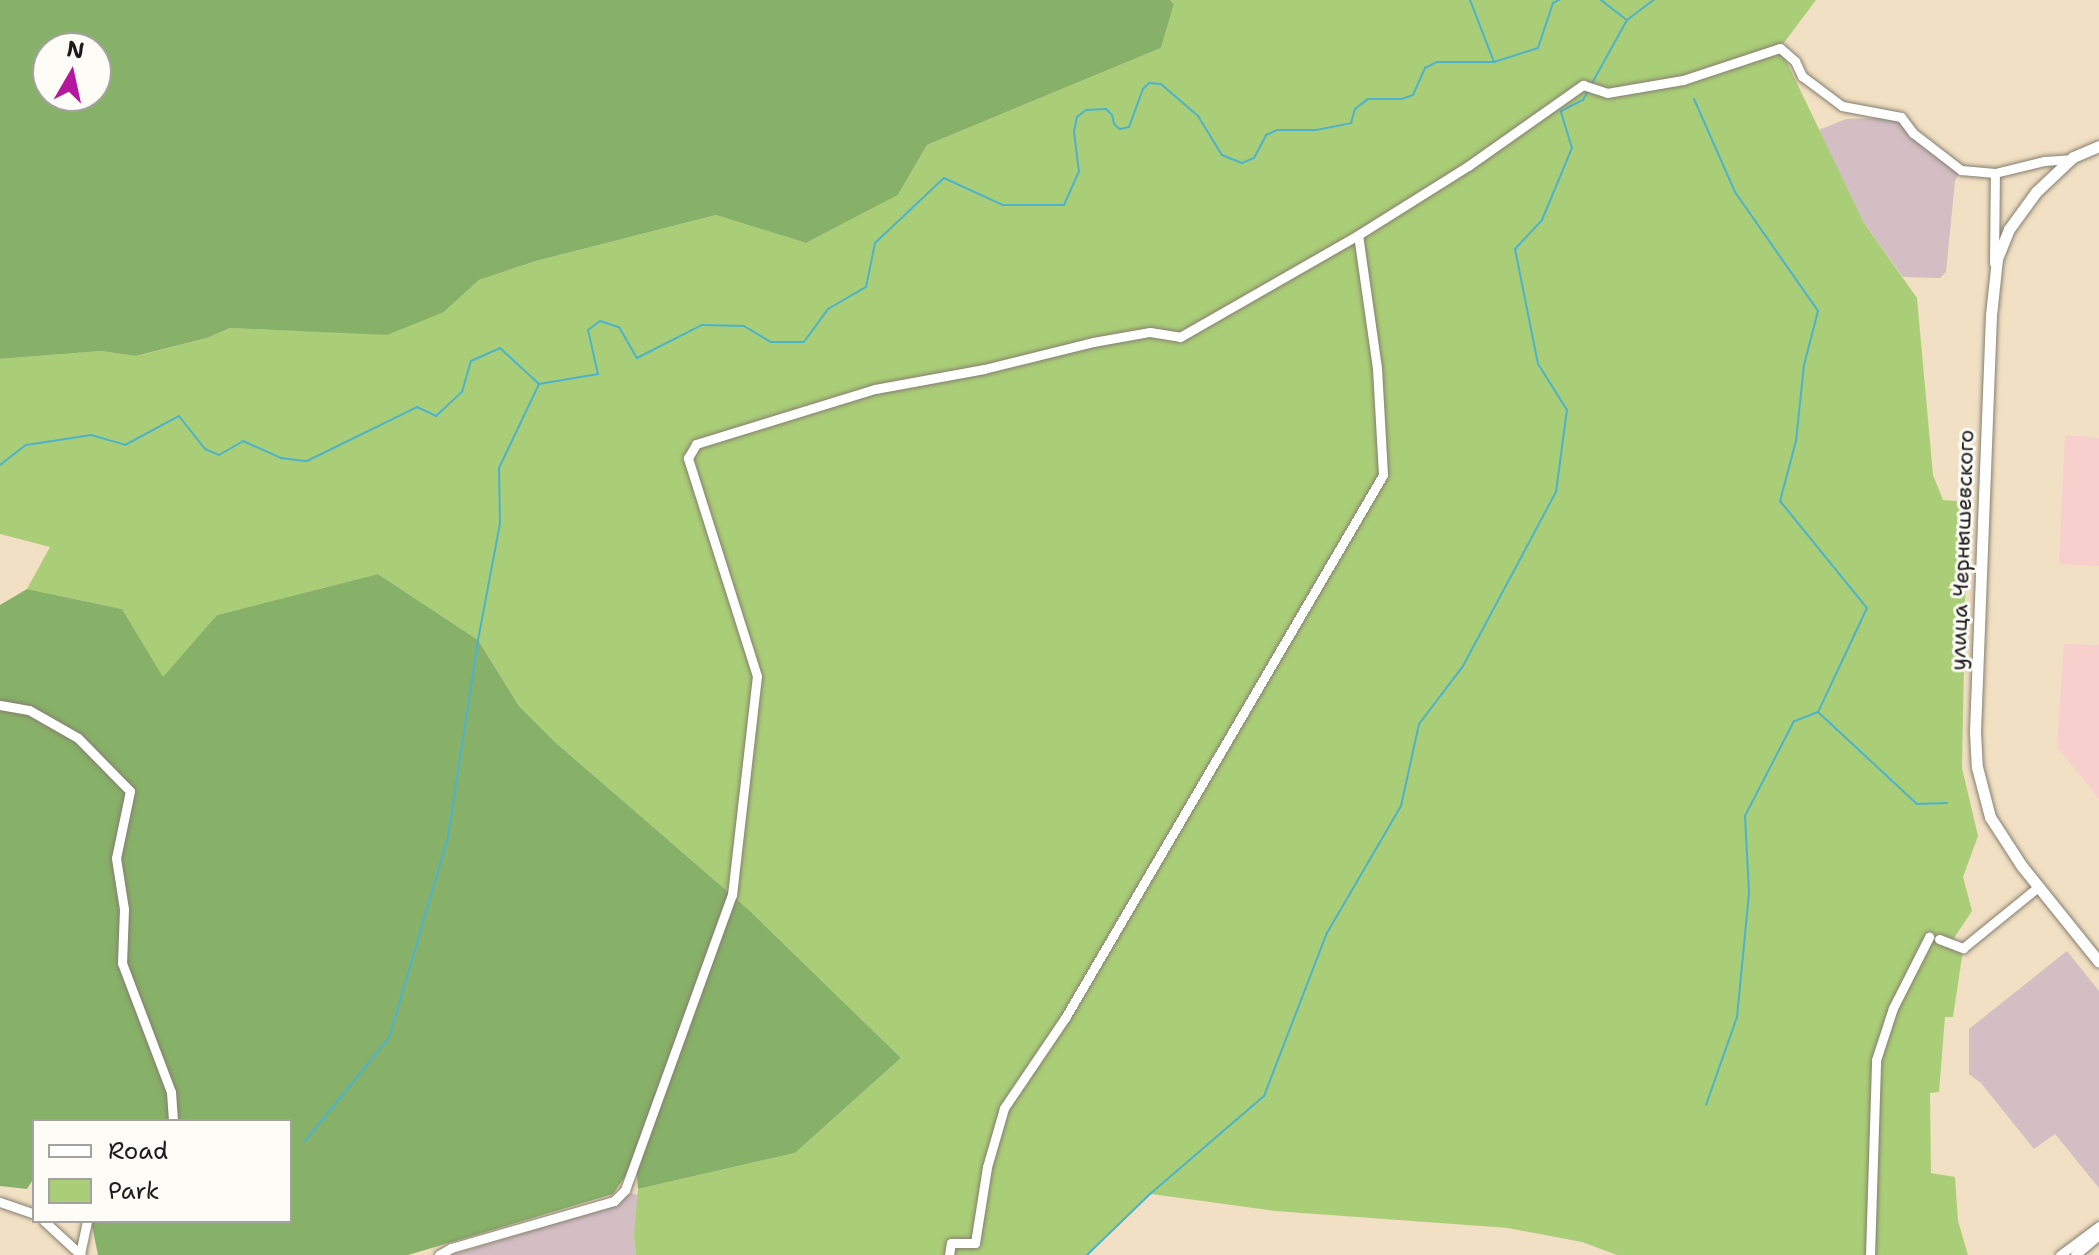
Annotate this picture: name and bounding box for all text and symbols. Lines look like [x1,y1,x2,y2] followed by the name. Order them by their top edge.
[32,32,112,112] north arrow
[65,34,86,65] text: N
[1945,429,1979,671] street label: улица Чернышевского
[32,1119,292,1223] legend
[108,1135,168,1167] text: Road
[108,1175,160,1207] text: Park

